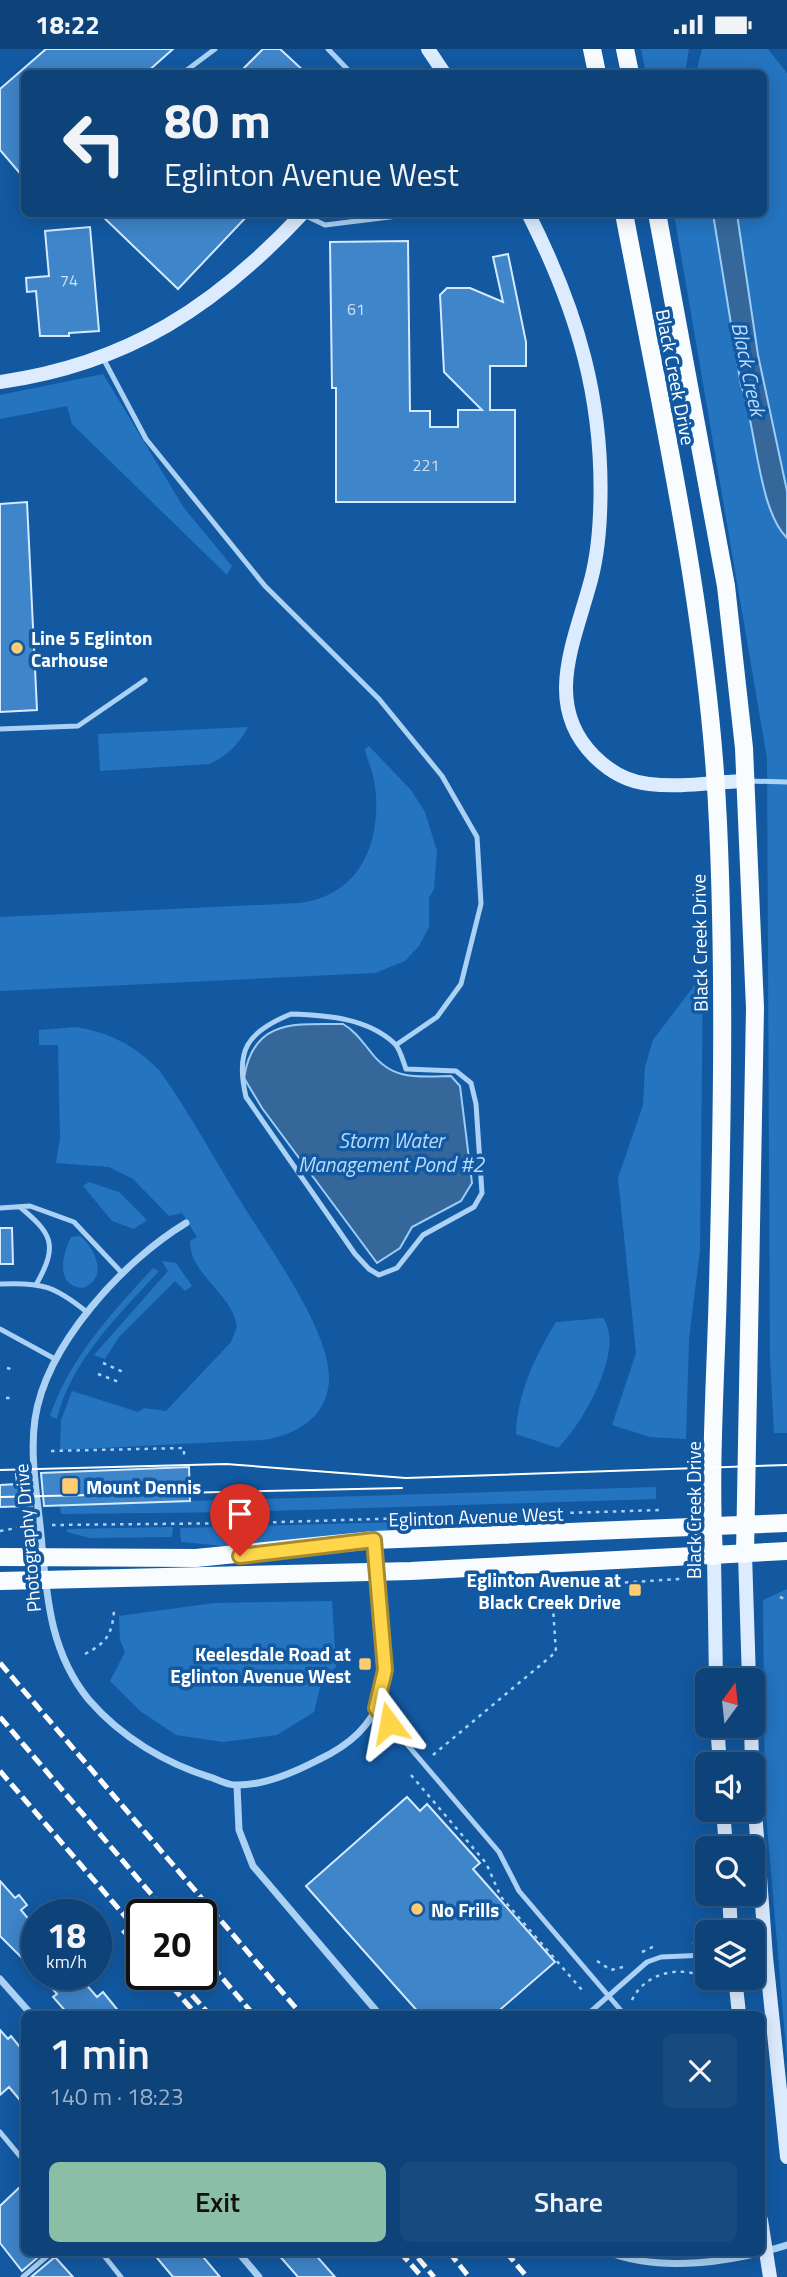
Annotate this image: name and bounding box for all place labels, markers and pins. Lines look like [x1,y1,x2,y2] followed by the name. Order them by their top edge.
[31,623,153,674] place label: Line 5 Eglinton Carhouse
[9,640,25,656] marker: Line 5 Eglinton Carhouse
[86,1472,201,1501] place label: Mount Dennis
[60,1476,80,1496] marker: Mount Dennis
[210,1484,270,1556] pin
[467,1565,621,1616] place label: Eglinton Avenue at Black Creek Drive
[627,1582,643,1598] marker: Eglinton Avenue at Black Creek Drive
[170,1639,351,1690] place label: Keelesdale Road at Eglinton Avenue West
[357,1656,373,1672] marker: Keelesdale Road at Eglinton Avenue West
[431,1895,499,1924] place label: No Frills
[409,1901,425,1917] marker: No Frills

